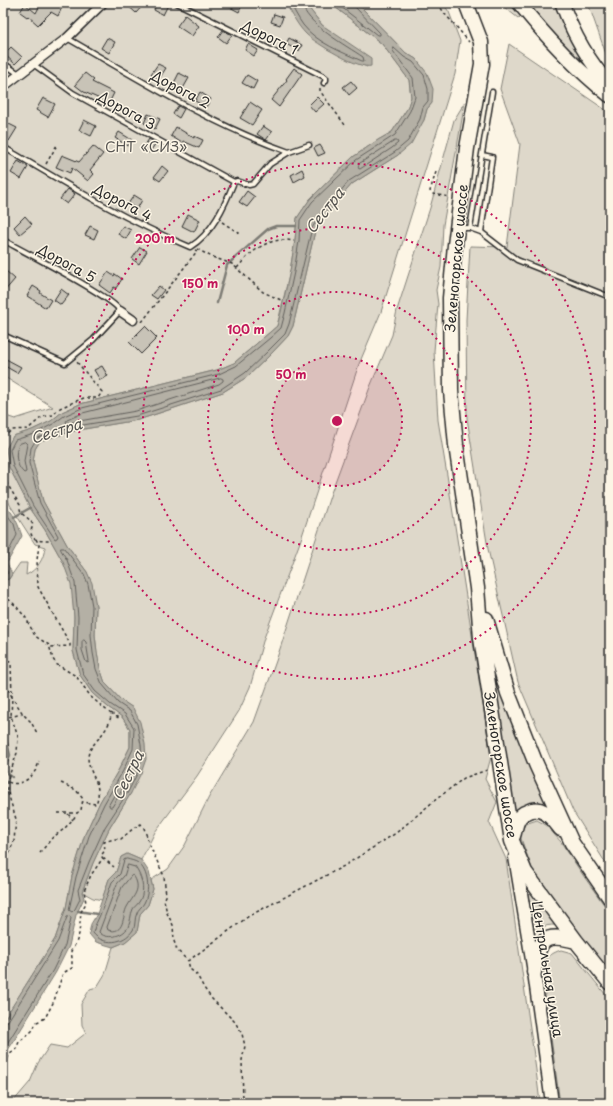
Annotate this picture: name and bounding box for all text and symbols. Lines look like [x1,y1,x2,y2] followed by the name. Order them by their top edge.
[237,14,302,60] street label: Дорога 1
[147,64,214,113] street label: Дорога 2
[93,85,160,135] street label: Дорога 3
[105,136,187,157] park label: СНТ «СИЗ»
[89,177,156,226] street label: Дорога 4
[299,182,350,238] water label: Сестра
[439,183,473,333] street label: Зеленогорское шоссе
[135,229,175,247] text: 200 m
[33,238,100,288] street label: Дорога 5
[182,274,218,292] text: 150 m
[227,320,265,338] text: 100 m
[275,365,307,383] text: 50 m
[27,411,85,449] water label: Сестра
[330,414,344,428] centre of rings
[479,690,523,840] street label: Зеленогорское шоссе
[105,746,149,804] water label: Сестра
[527,899,569,1039] street label: Центральная улица

